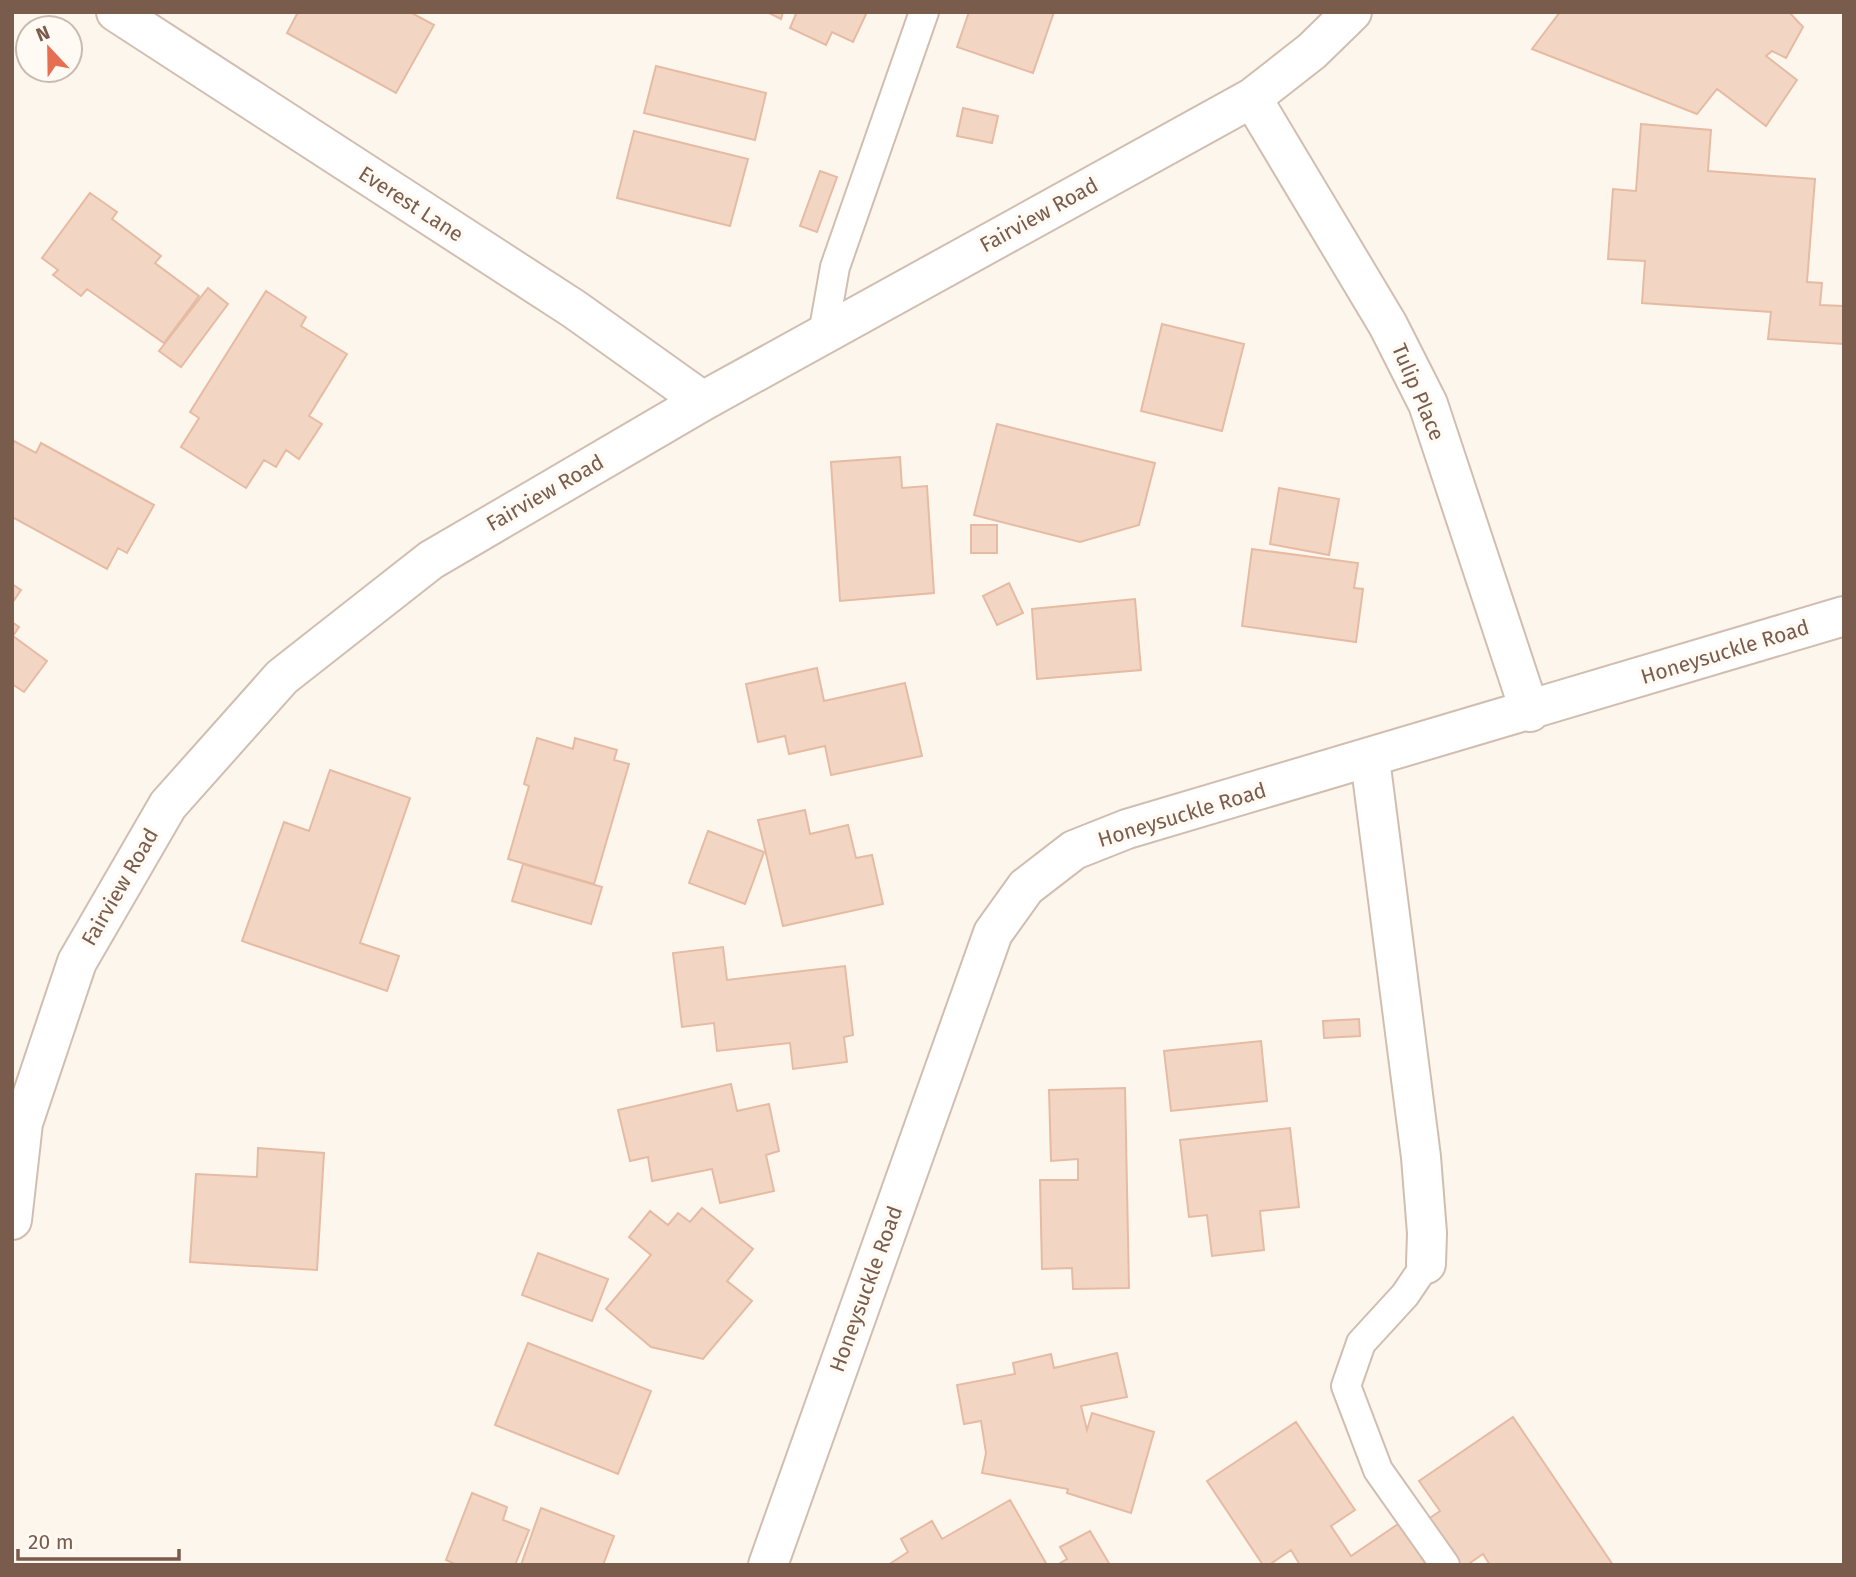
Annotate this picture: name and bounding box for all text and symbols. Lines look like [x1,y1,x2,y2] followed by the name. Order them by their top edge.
[14,14,84,84] north arrow
[33,21,53,47] text: N
[354,160,468,248] street label: Everest Lane
[975,172,1103,258] street label: Fairview Road
[1386,340,1450,444] street label: Tulip Place
[482,449,608,537] street label: Fairview Road
[1638,614,1812,690] street label: Honeysuckle Road
[1095,777,1269,853] street label: Honeysuckle Road
[76,824,164,950] street label: Fairview Road
[824,1202,908,1376] street label: Honeysuckle Road
[18,1518,178,1562] scale bar
[28,1529,74,1555] text: 20 m

